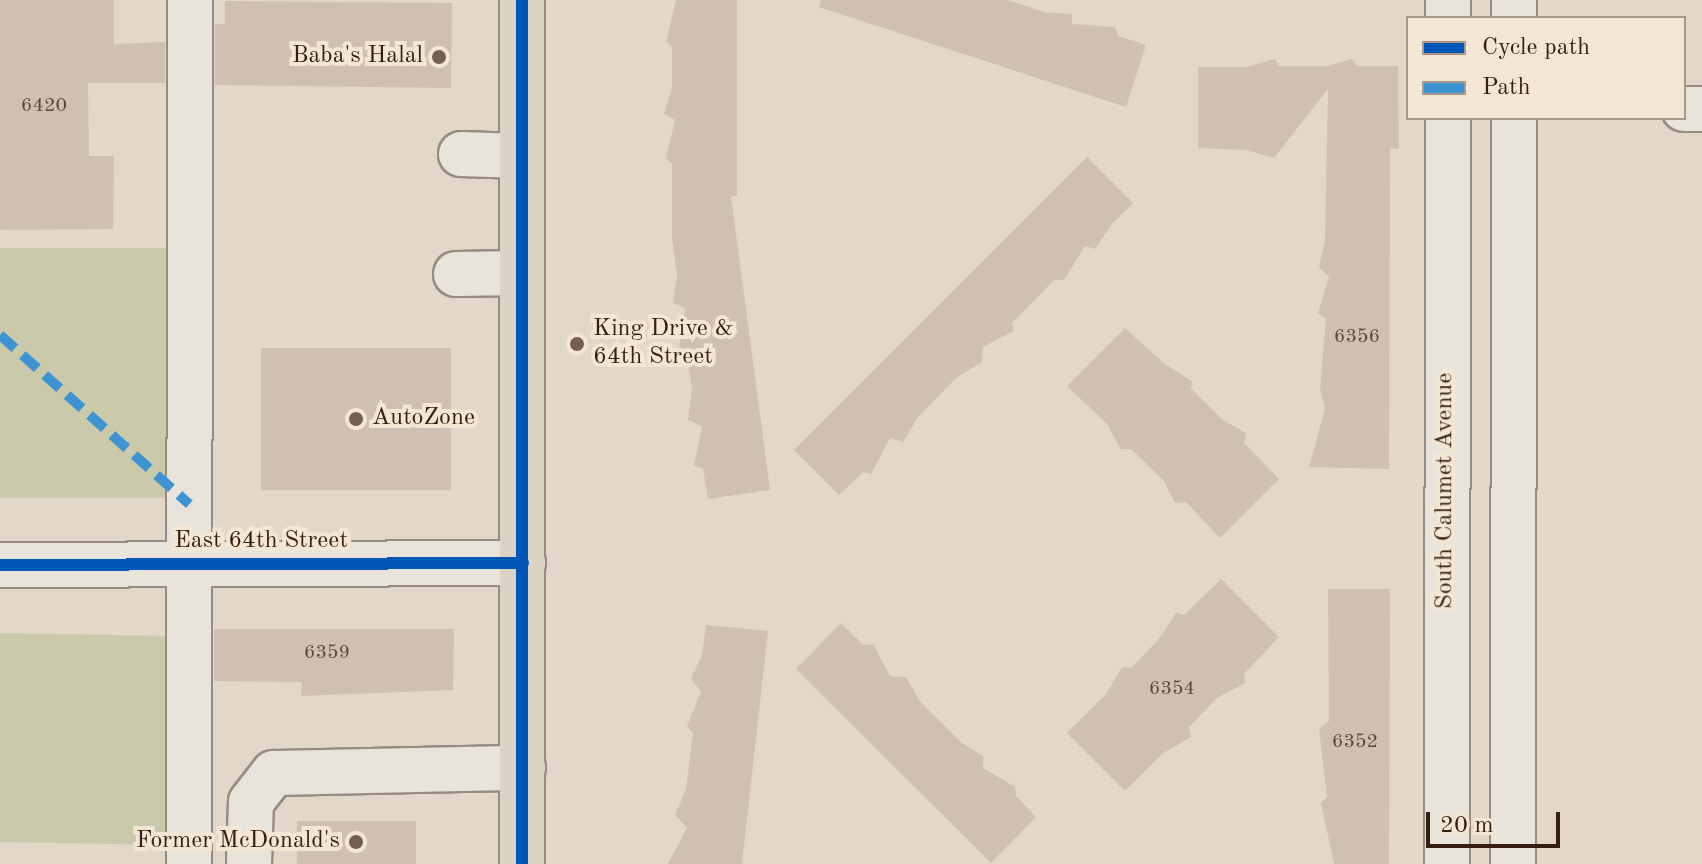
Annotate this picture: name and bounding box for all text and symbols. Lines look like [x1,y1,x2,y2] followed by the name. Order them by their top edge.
[1406,16,1686,120] legend
[1482,36,1590,60] text: Cycle path
[292,43,423,71] place label: Baba's Halal
[430,48,448,66] marker: Baba's Halal
[1482,76,1531,100] text: Path
[21,94,67,118] house number: 6420
[593,316,733,372] place label: King Drive & 64th Street
[1334,325,1380,349] house number: 6356
[568,335,586,353] marker: King Drive & 64th Street
[1432,373,1460,609] street label: South Calumet Avenue
[372,405,475,433] place label: AutoZone
[347,410,365,428] marker: AutoZone
[174,528,348,556] street label: East 64th Street
[304,641,350,665] house number: 6359
[1149,677,1195,701] house number: 6354
[1332,730,1378,754] house number: 6352
[1430,796,1564,846] scale bar
[1440,814,1494,838] text: 20 m
[136,828,340,856] place label: Former McDonald's
[347,833,365,851] marker: Former McDonald's

